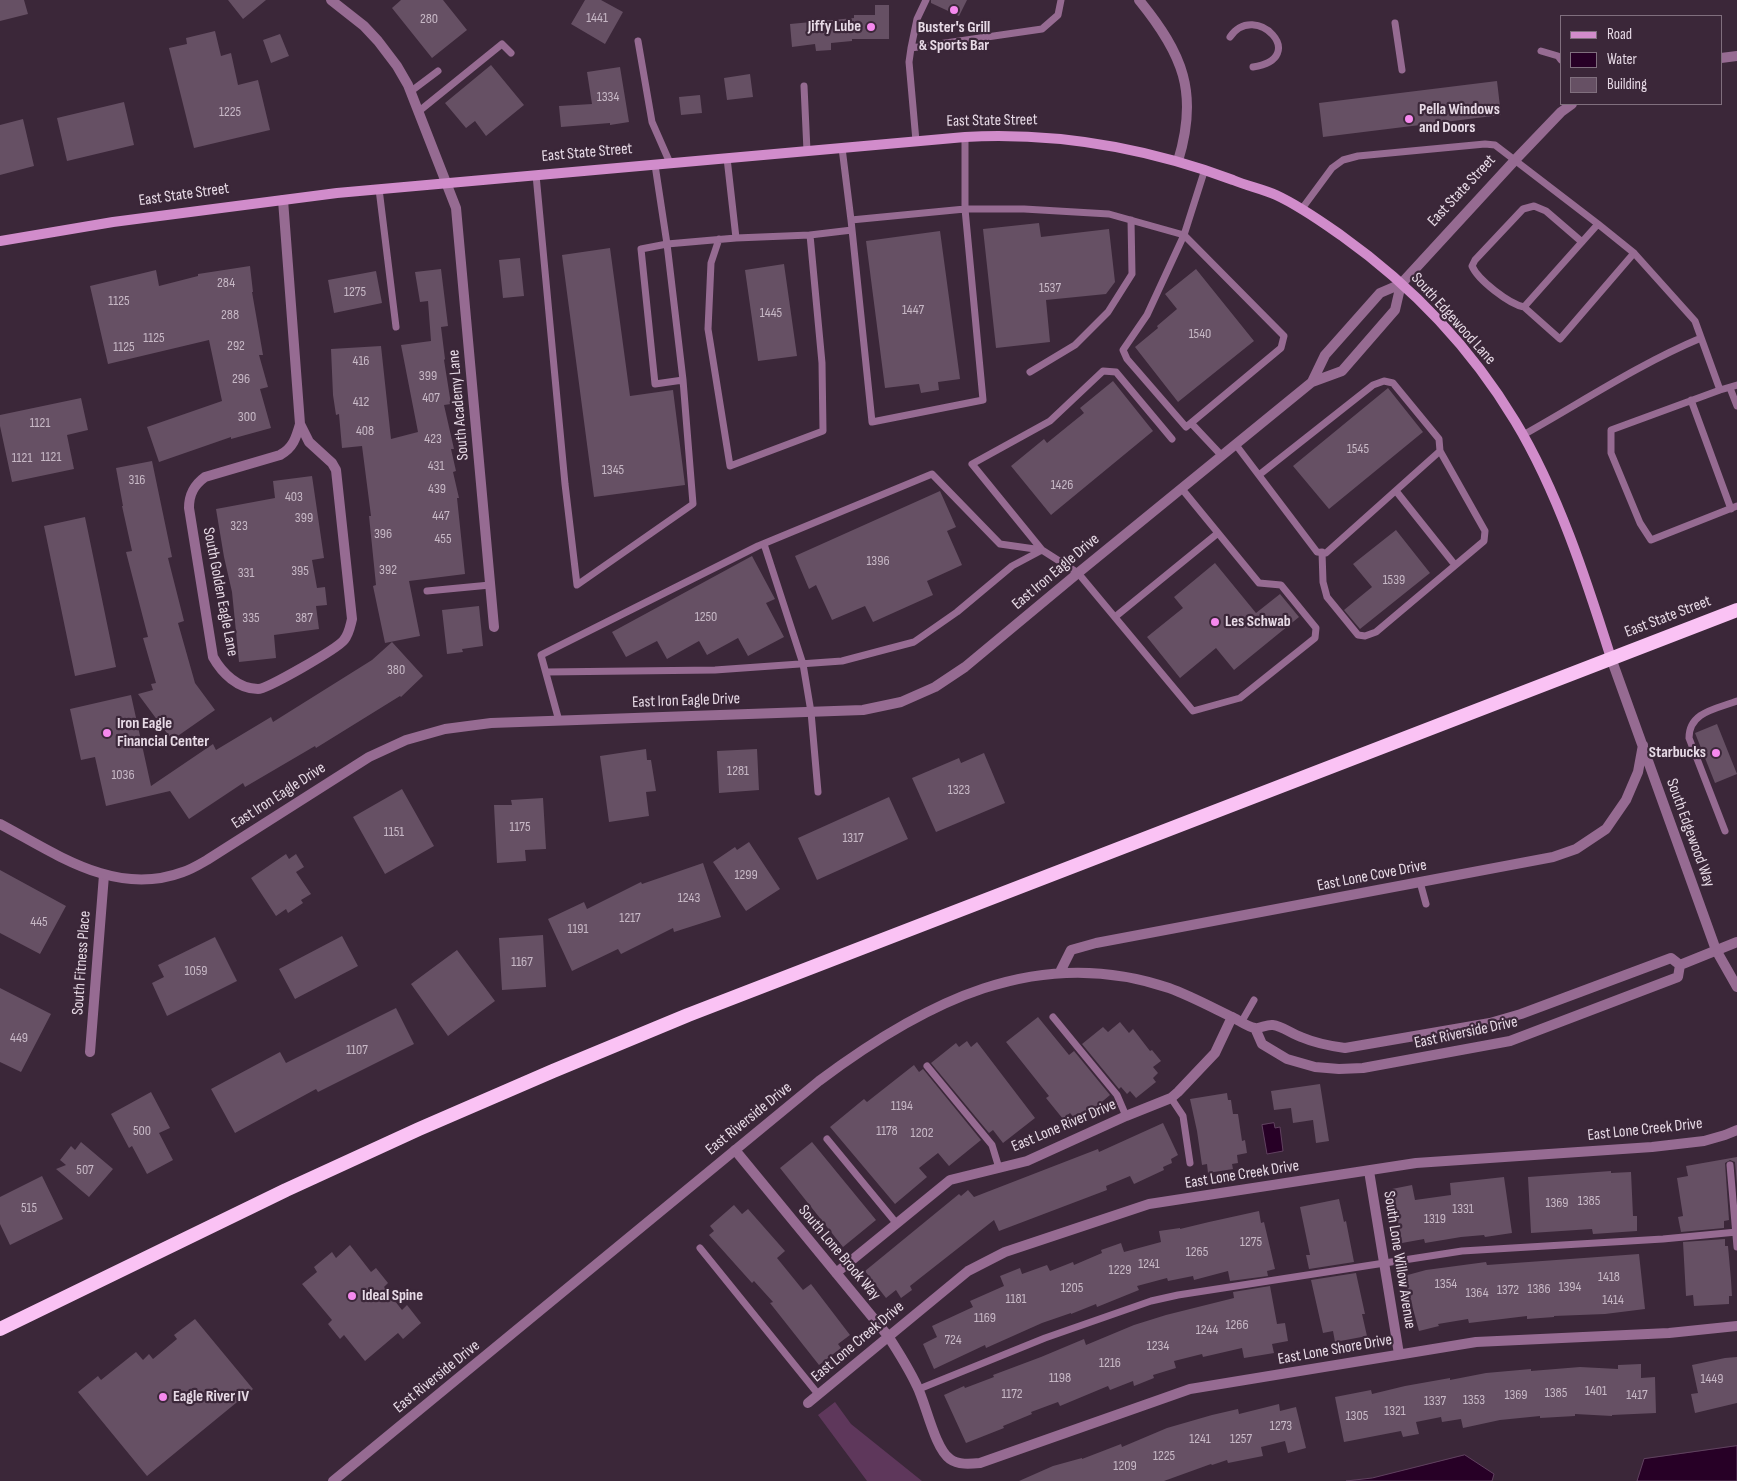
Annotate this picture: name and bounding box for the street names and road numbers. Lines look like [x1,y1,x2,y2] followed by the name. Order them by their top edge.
[946,111,1038,131] street label: East State Street
[541,139,633,167] street label: East State Street
[1424,151,1500,231] street label: East State Street
[138,179,230,211] street label: East State Street
[1407,269,1499,369] street label: South Edgewood Lane
[445,349,473,461] street label: South Academy Lane
[198,526,242,658] street label: South Golden Eagle Lane
[1008,530,1104,614] street label: East Iron Eagle Drive
[1622,592,1714,642] street label: East State Street
[632,690,740,712] street label: East Iron Eagle Drive
[228,759,330,833] street label: East Iron Eagle Drive
[1661,776,1719,890] street label: South Edgewood Way
[1316,856,1428,896] street label: East Lone Cove Drive
[69,910,95,1016] street label: South Fitness Place
[1413,1013,1519,1053] street label: East Riverside Drive
[702,1078,796,1160] street label: East Riverside Drive
[1009,1095,1119,1157] street label: East Lone River Drive
[1587,1114,1703,1146] street label: East Lone Creek Drive
[1184,1156,1300,1194] street label: East Lone Creek Drive
[1379,1190,1419,1330] street label: South Lone Willow Avenue
[794,1202,884,1304] street label: South Lone Brook Way
[808,1298,908,1386] street label: East Lone Creek Drive
[1276,1331,1394,1369] street label: East Lone Shore Drive
[390,1336,484,1418] street label: East Riverside Drive

